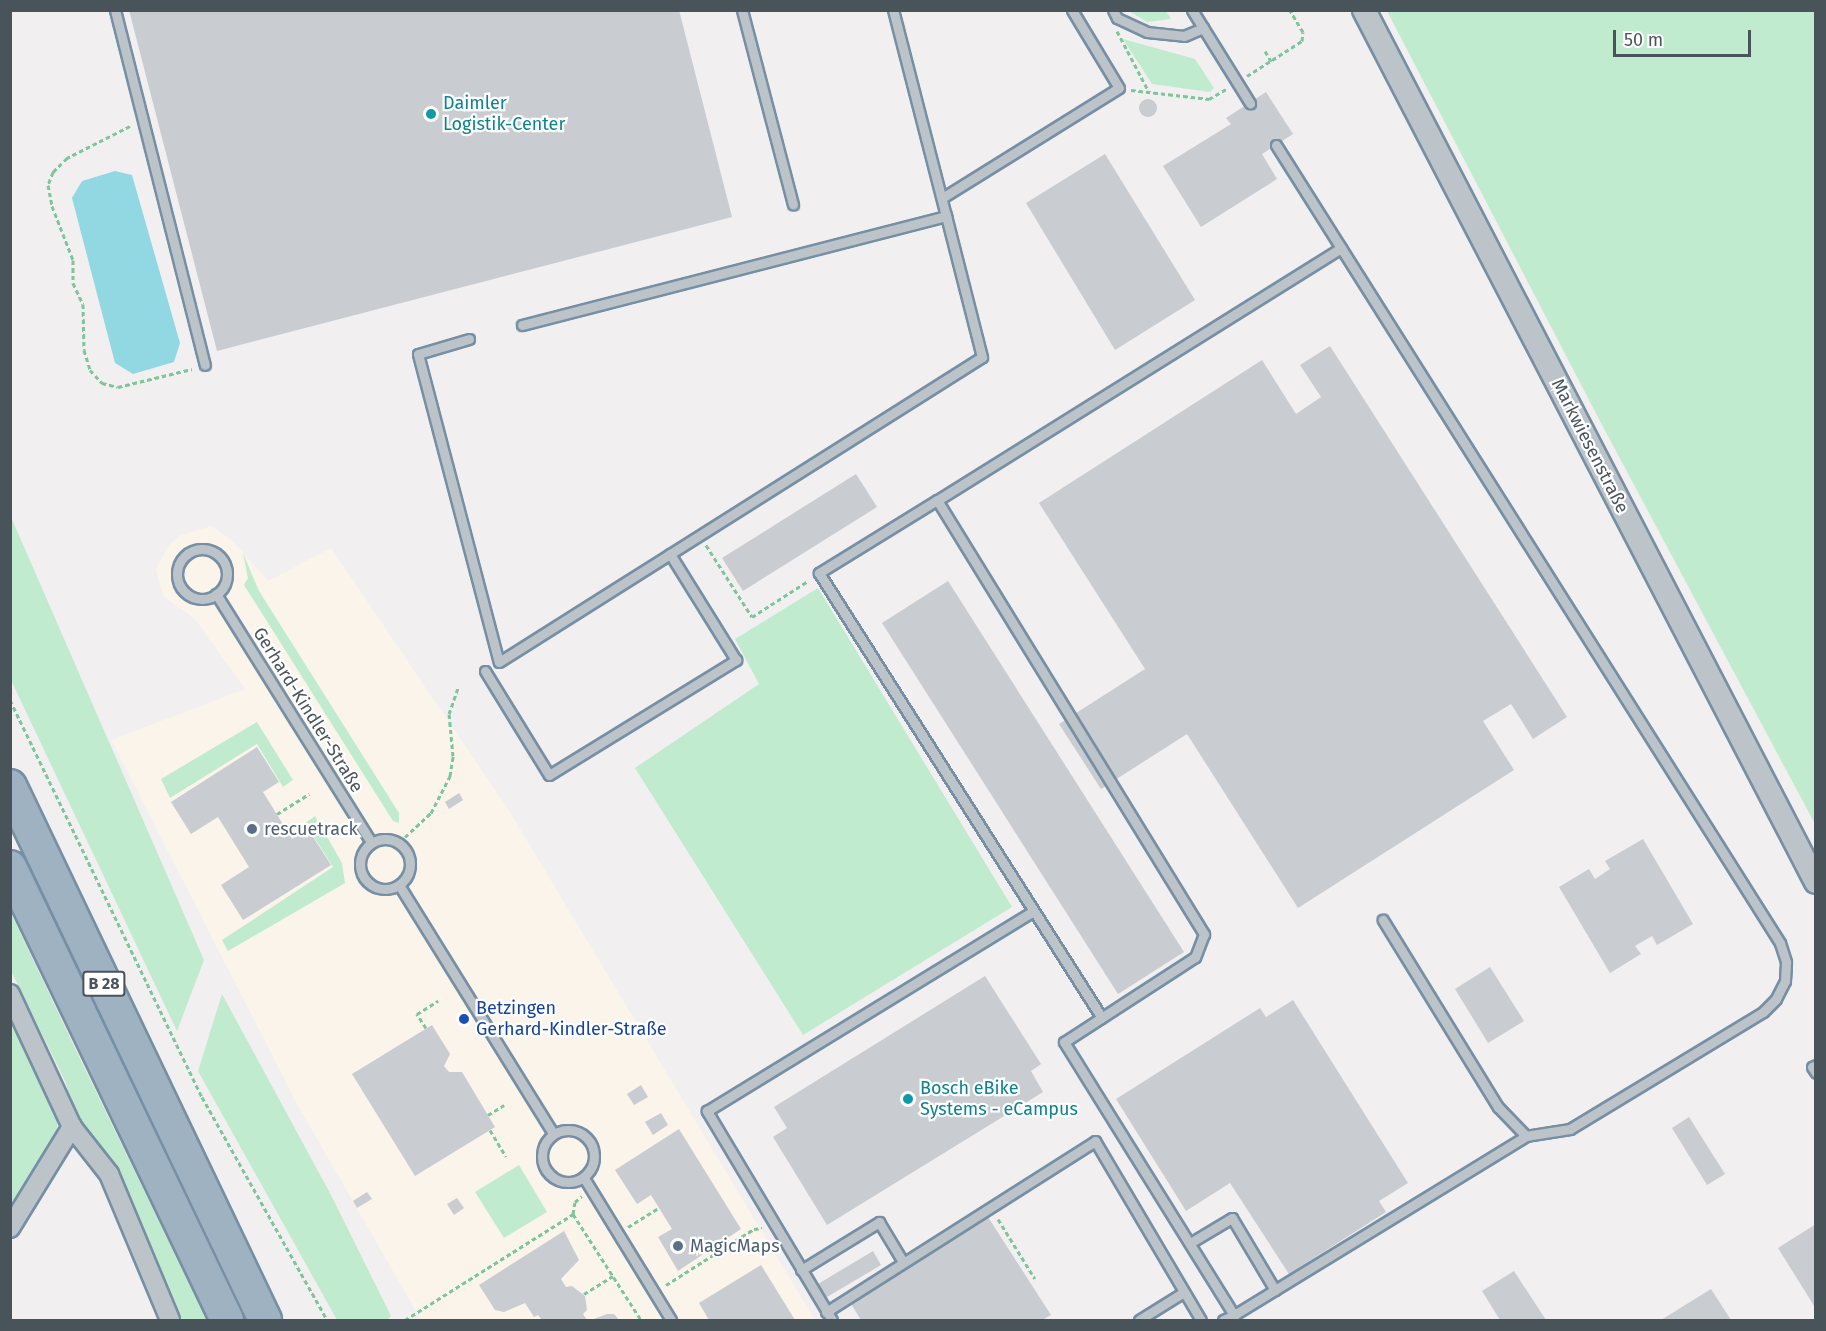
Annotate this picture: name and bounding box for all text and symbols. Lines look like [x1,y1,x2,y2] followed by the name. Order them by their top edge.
[1616,18,1754,56] scale bar
[1624,29,1663,51] text: 50 m
[443,93,565,136] place label: Daimler Logistik-Center
[424,107,438,121] marker: Daimler Logistik-Center
[1547,375,1633,517] street label: Markwiesenstraße
[248,623,368,797] street label: Gerhard-Kindler-Straße
[264,818,358,840] place label: rescuetrack
[245,822,259,836] marker: rescuetrack
[82,971,126,997] road number: B 28
[476,998,667,1040] place label: Betzingen Gerhard-Kindler-Straße
[457,1012,471,1026] marker: Betzingen Gerhard-Kindler-Straße
[920,1078,1078,1120] place label: Bosch eBike Systems - eCampus
[901,1092,915,1106] marker: Bosch eBike Systems - eCampus
[690,1235,780,1257] place label: MagicMaps
[671,1239,685,1253] marker: MagicMaps

